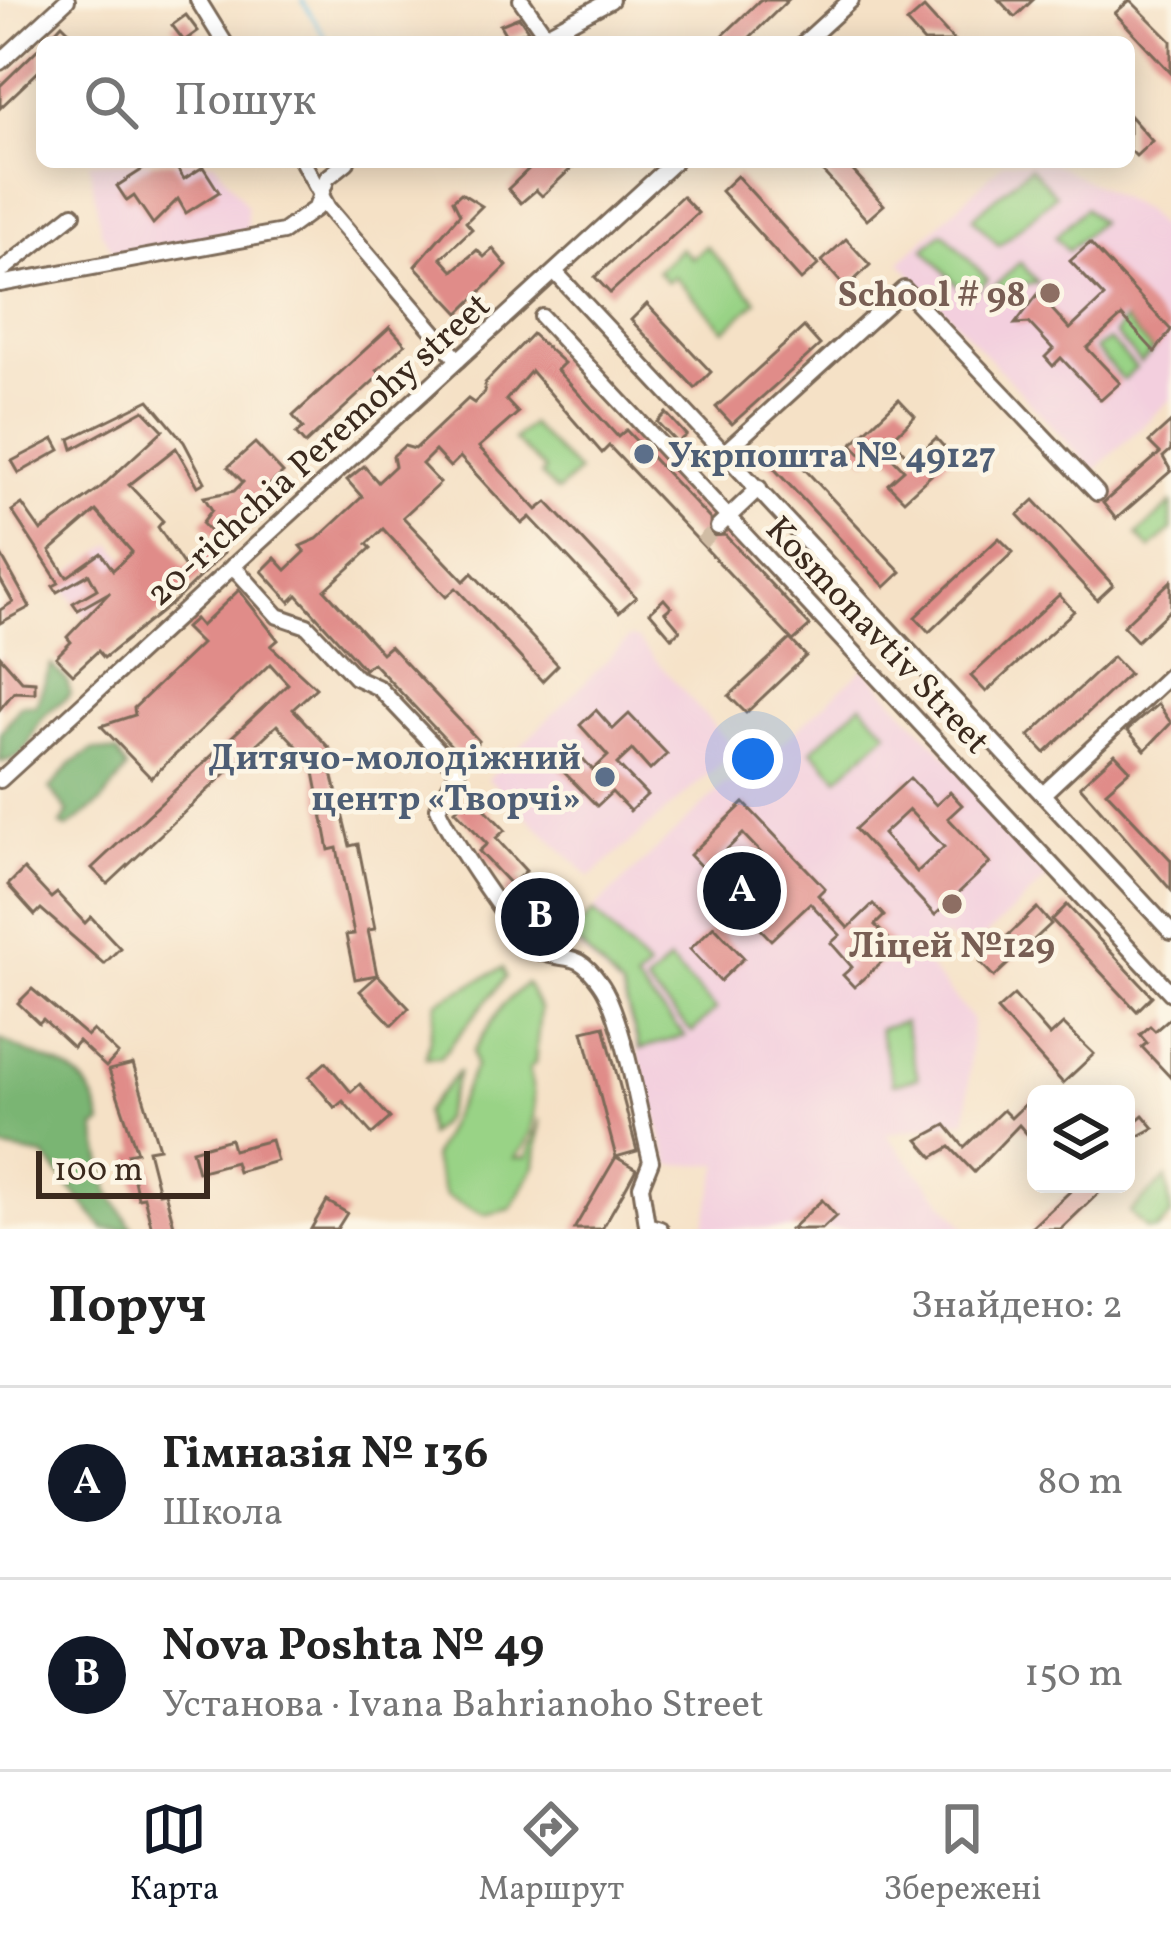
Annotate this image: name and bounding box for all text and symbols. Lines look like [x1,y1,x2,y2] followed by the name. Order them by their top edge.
[36,36,1135,168] search box
[78,69,144,135] icon: search
[174,71,317,134] text: Пошук
[838,272,1026,322] place label: School # 98
[1037,280,1063,306] marker: School # 98
[137,283,503,619] street label: 20-richchia Peremohy street
[668,433,996,483] place label: Укрпошта № 49127
[631,441,657,467] marker: Укрпошта № 49127
[752,507,1000,767] street label: Kosmonavtiv Street
[723,729,783,789] your location
[208,735,581,826] place label: Дитячо-молодіжний центр «Творчі»
[592,764,618,790] marker: Дитячо-молодіжний центр «Творчі»
[703,846,781,936] pin: A
[501,872,579,962] pin: B
[939,891,965,917] marker: Ліцей №129
[849,923,1055,973] place label: Ліцей №129
[1027,1085,1135,1193] map controls
[1027,1085,1135,1193] button: layers
[36,1145,210,1198] scale bar
[54,1149,143,1195] text: 100 m
[48,1272,206,1343] text: Поруч
[911,1280,1123,1334] text: Знайдено: 2
[162,1424,488,1487] text: Гімназія № 136
[73,1456,101,1510] text: A
[1037,1456,1123,1510] text: 80 m
[162,1487,283,1541] text: Школа
[162,1616,544,1679] text: Nova Poshta № 49
[74,1648,100,1702] text: B
[1024,1648,1123,1702] text: 150 m
[162,1679,764,1733] text: Установа · Ivana Bahrianoho Street
[130,1796,219,1914] tab: Карта
[479,1796,624,1914] tab: Маршрут
[883,1796,1041,1914] tab: Збережені

